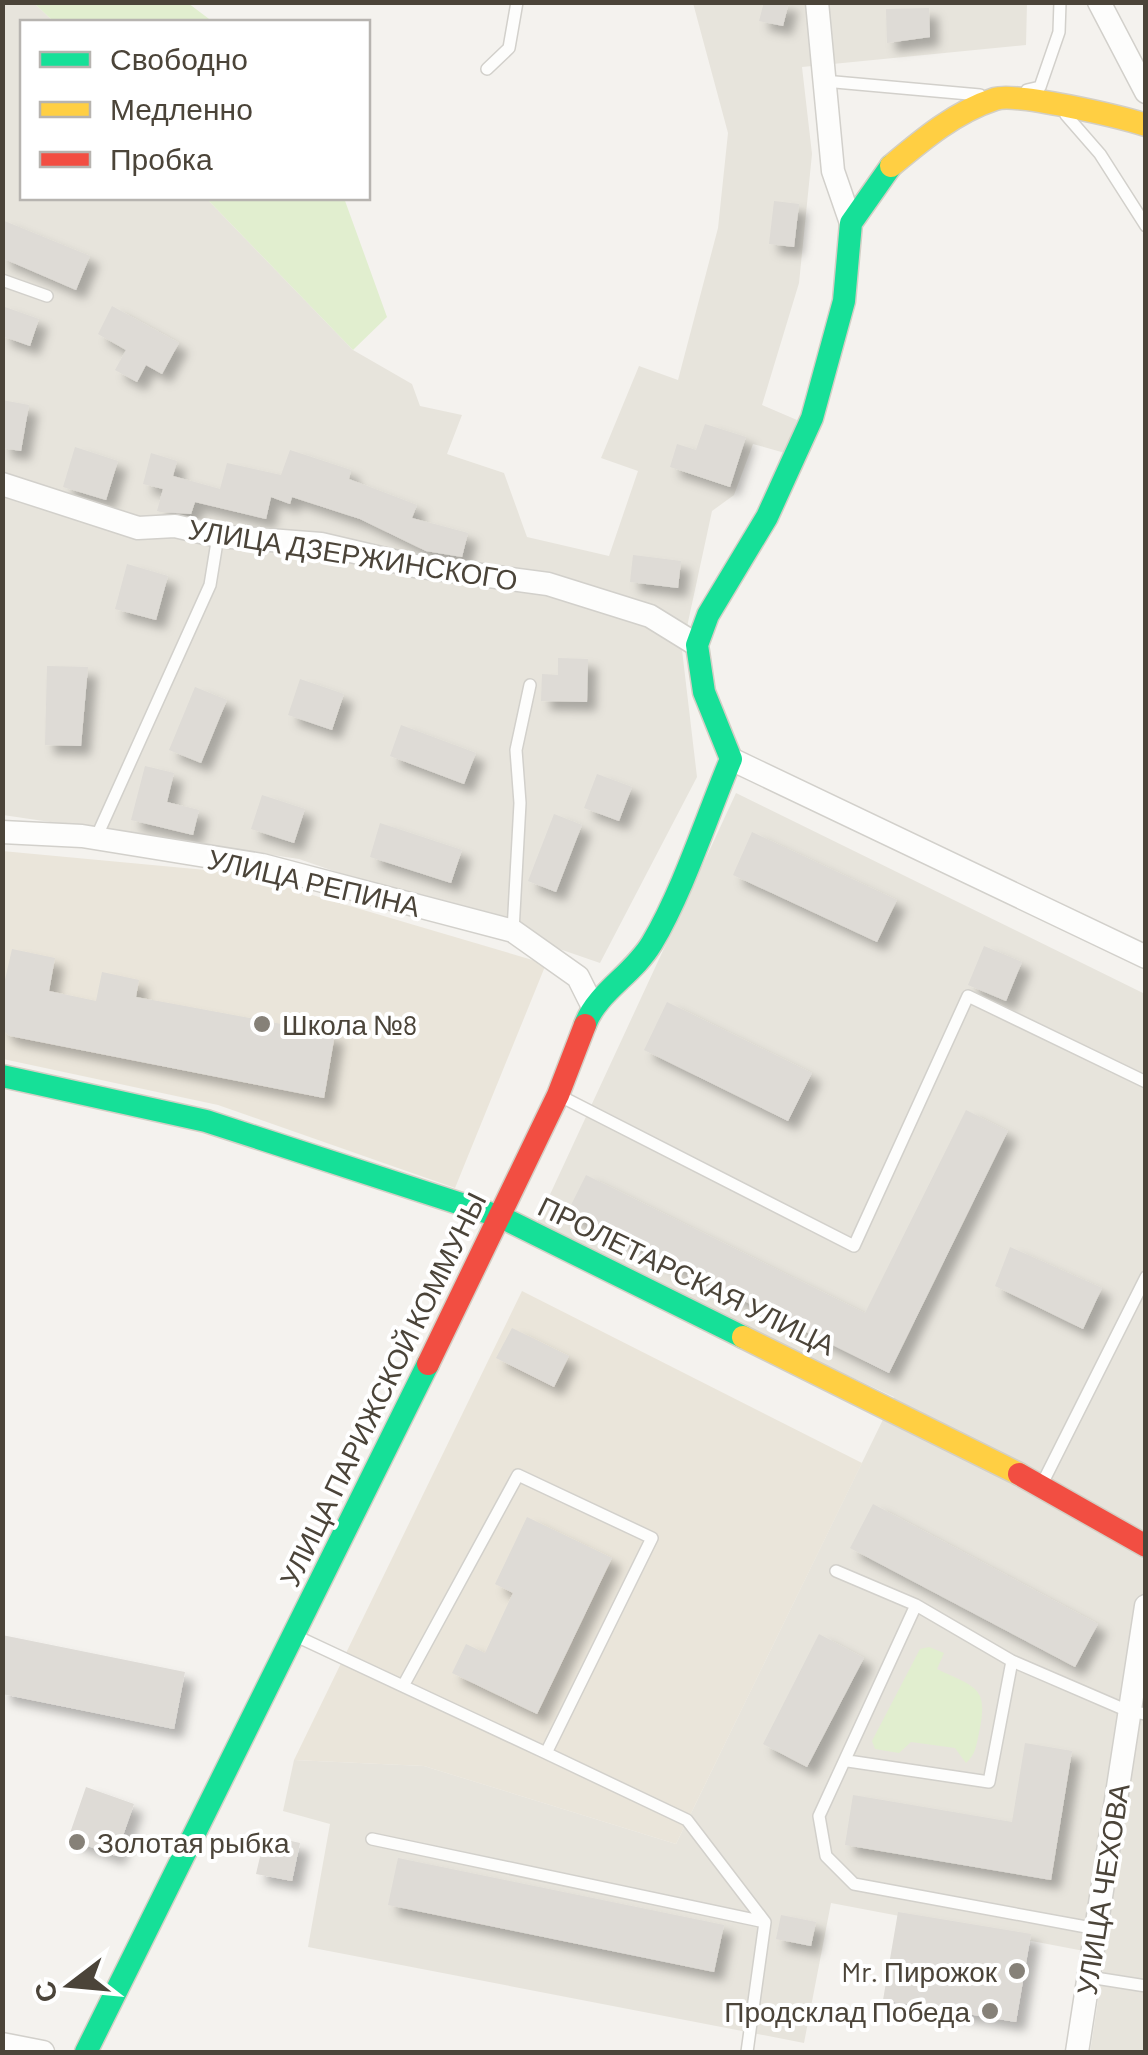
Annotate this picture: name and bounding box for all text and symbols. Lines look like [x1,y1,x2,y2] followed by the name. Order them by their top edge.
[20,20,370,200] legend
[110,40,248,76] text: Свободно
[110,90,253,126] text: Медленно
[110,140,213,176] text: Пробка
[186,511,520,597] street label: УЛИЦА ДЗЕРЖИНСКОГО
[205,841,424,923] street label: УЛИЦА РЕПИНА
[282,1007,417,1041] place label: Школа №8
[251,1013,273,1035] marker: Школа №8
[271,1186,493,1592] street label: УЛИЦА ПАРИЖСКОЙ КОММУНЫ
[533,1188,841,1362] street label: ПРОЛЕТАРСКАЯ УЛИЦА
[1068,1781,1136,1997] street label: УЛИЦА ЧЕХОВА
[97,1825,290,1859] place label: Золотая рыбка
[66,1831,88,1853] marker: Золотая рыбка
[20,1935,120,2035] north arrow
[841,1954,998,1988] place label: Mr. Пирожок
[1006,1960,1028,1982] marker: Mr. Пирожок
[26,1978,64,2007] text: С
[724,1994,970,2028] place label: Продсклад Победа
[979,2000,1001,2022] marker: Продсклад Победа

